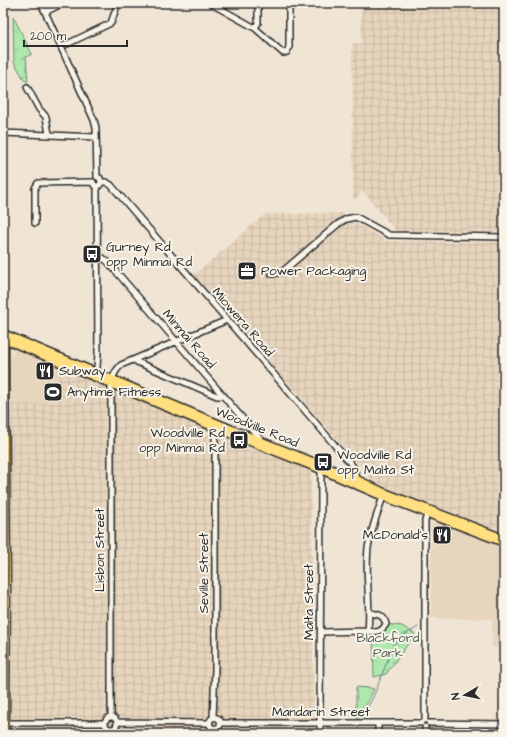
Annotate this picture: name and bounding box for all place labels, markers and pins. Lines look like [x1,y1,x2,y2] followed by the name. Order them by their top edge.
[106,238,192,271] place label: Gurney Rd opp Minmai Rd
[81,243,103,265] bus stop icon: Gurney Rd opp Minmai Rd
[236,260,258,282] office icon: Power Packaging
[261,262,366,281] place label: Power Packaging
[34,360,56,382] restaurant icon: Subway
[59,362,106,381] place label: Subway
[42,381,64,403] sports icon: Anytime Fitness
[67,383,162,402] place label: Anytime Fitness
[139,424,225,457] place label: Woodville Rd opp Minmai Rd
[228,429,250,451] bus stop icon: Woodville Rd opp Minmai Rd
[337,446,415,479] place label: Woodville Rd opp Malta St
[312,451,334,473] bus stop icon: Woodville Rd opp Malta St
[431,524,453,546] restaurant icon: McDonald's
[363,526,428,544] place label: McDonald's

